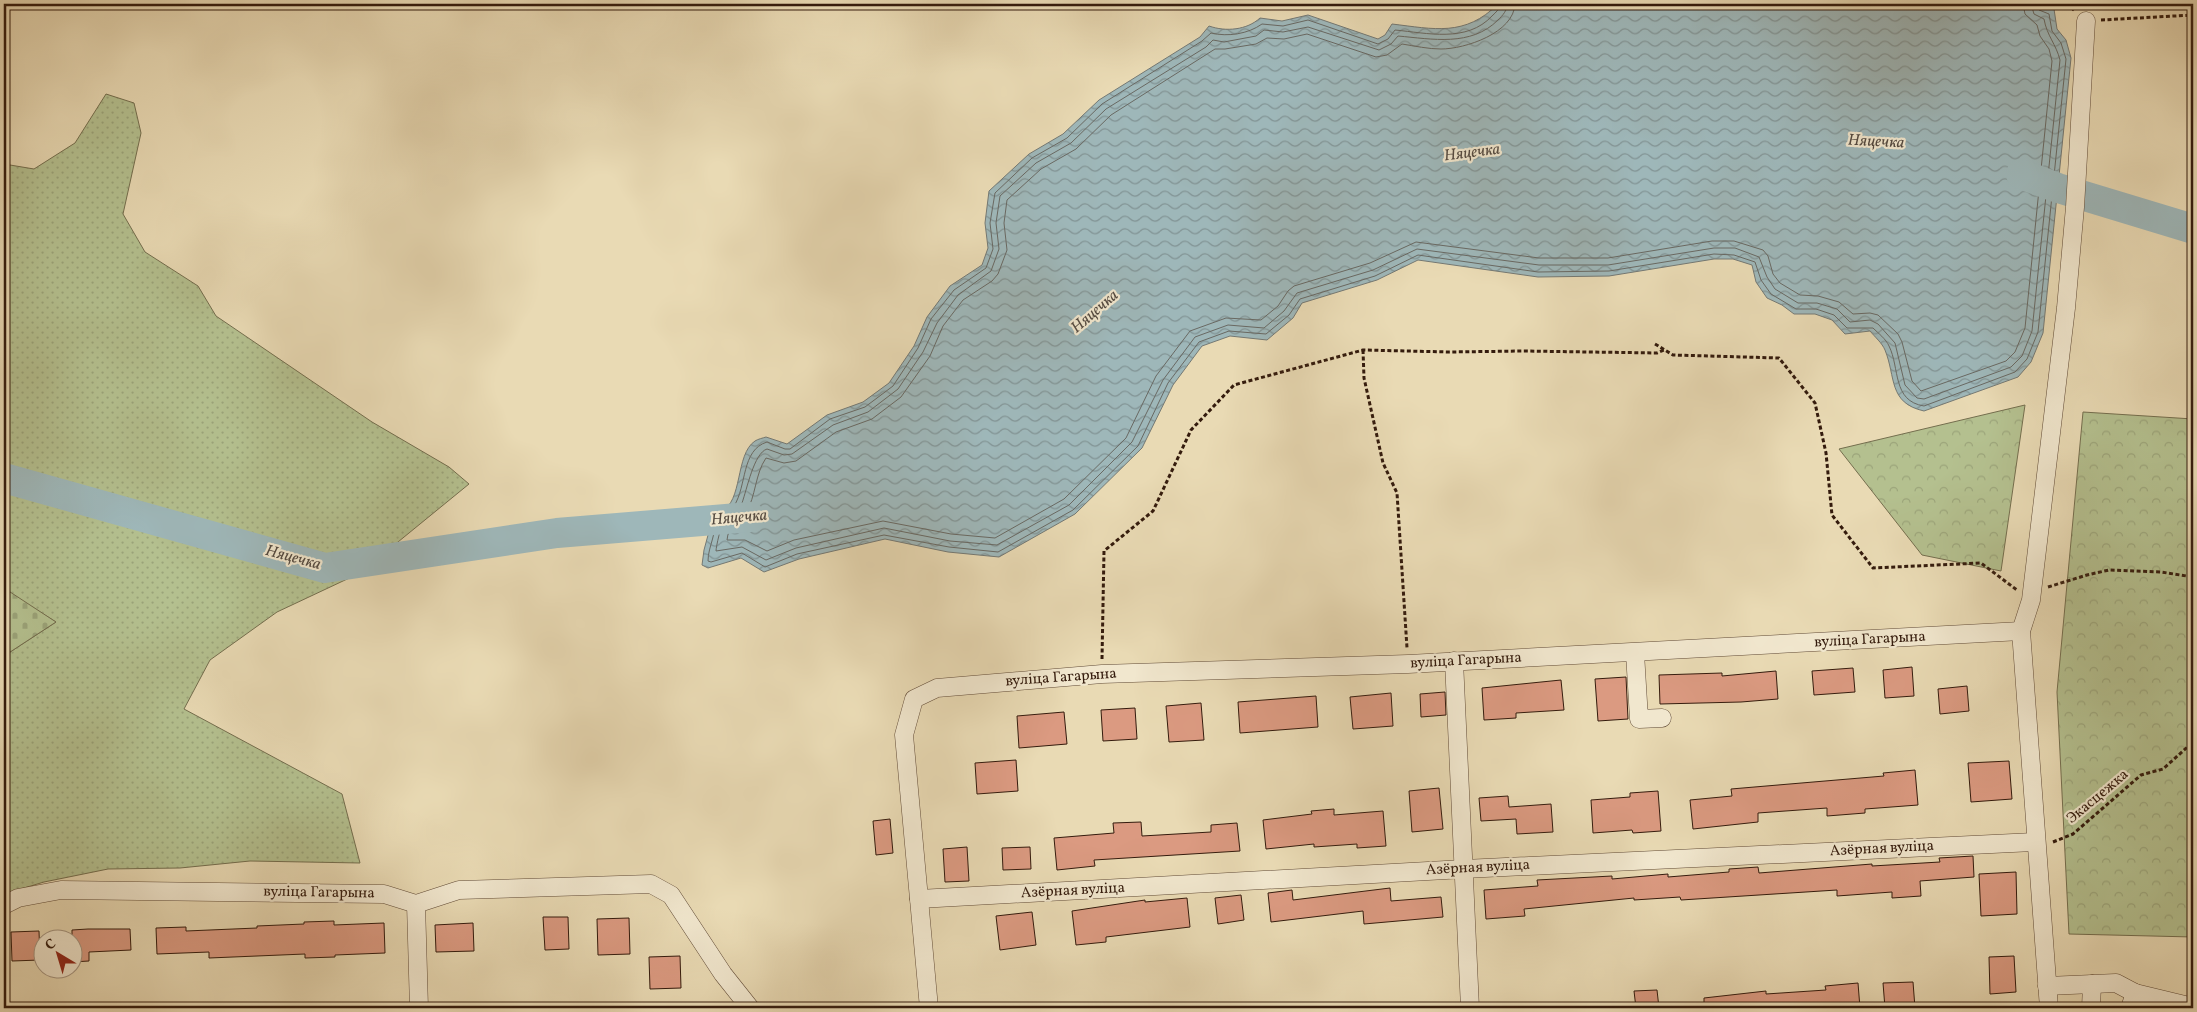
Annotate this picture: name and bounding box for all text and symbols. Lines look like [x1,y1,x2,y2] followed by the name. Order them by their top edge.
[1847,130,1905,154] water label: Няцечка
[1443,139,1502,167] water label: Няцечка
[1066,285,1124,339] water label: Няцечка
[710,505,769,531] water label: Няцечка
[263,540,324,576] water label: Няцечка
[1814,627,1926,653] street label: вуліца Гагарына
[1410,648,1522,674] street label: вуліца Гагарына
[1005,664,1117,692] street label: вуліца Гагарына
[2062,765,2134,829] street label: Экасцежка
[1829,836,1935,862] street label: Азёрная вуліца
[1425,855,1531,881] street label: Азёрная вуліца
[1020,878,1126,904] street label: Азёрная вуліца
[263,882,375,904] street label: вуліца Гагарына
[32,930,82,980] north arrow
[42,935,60,955] text: С

